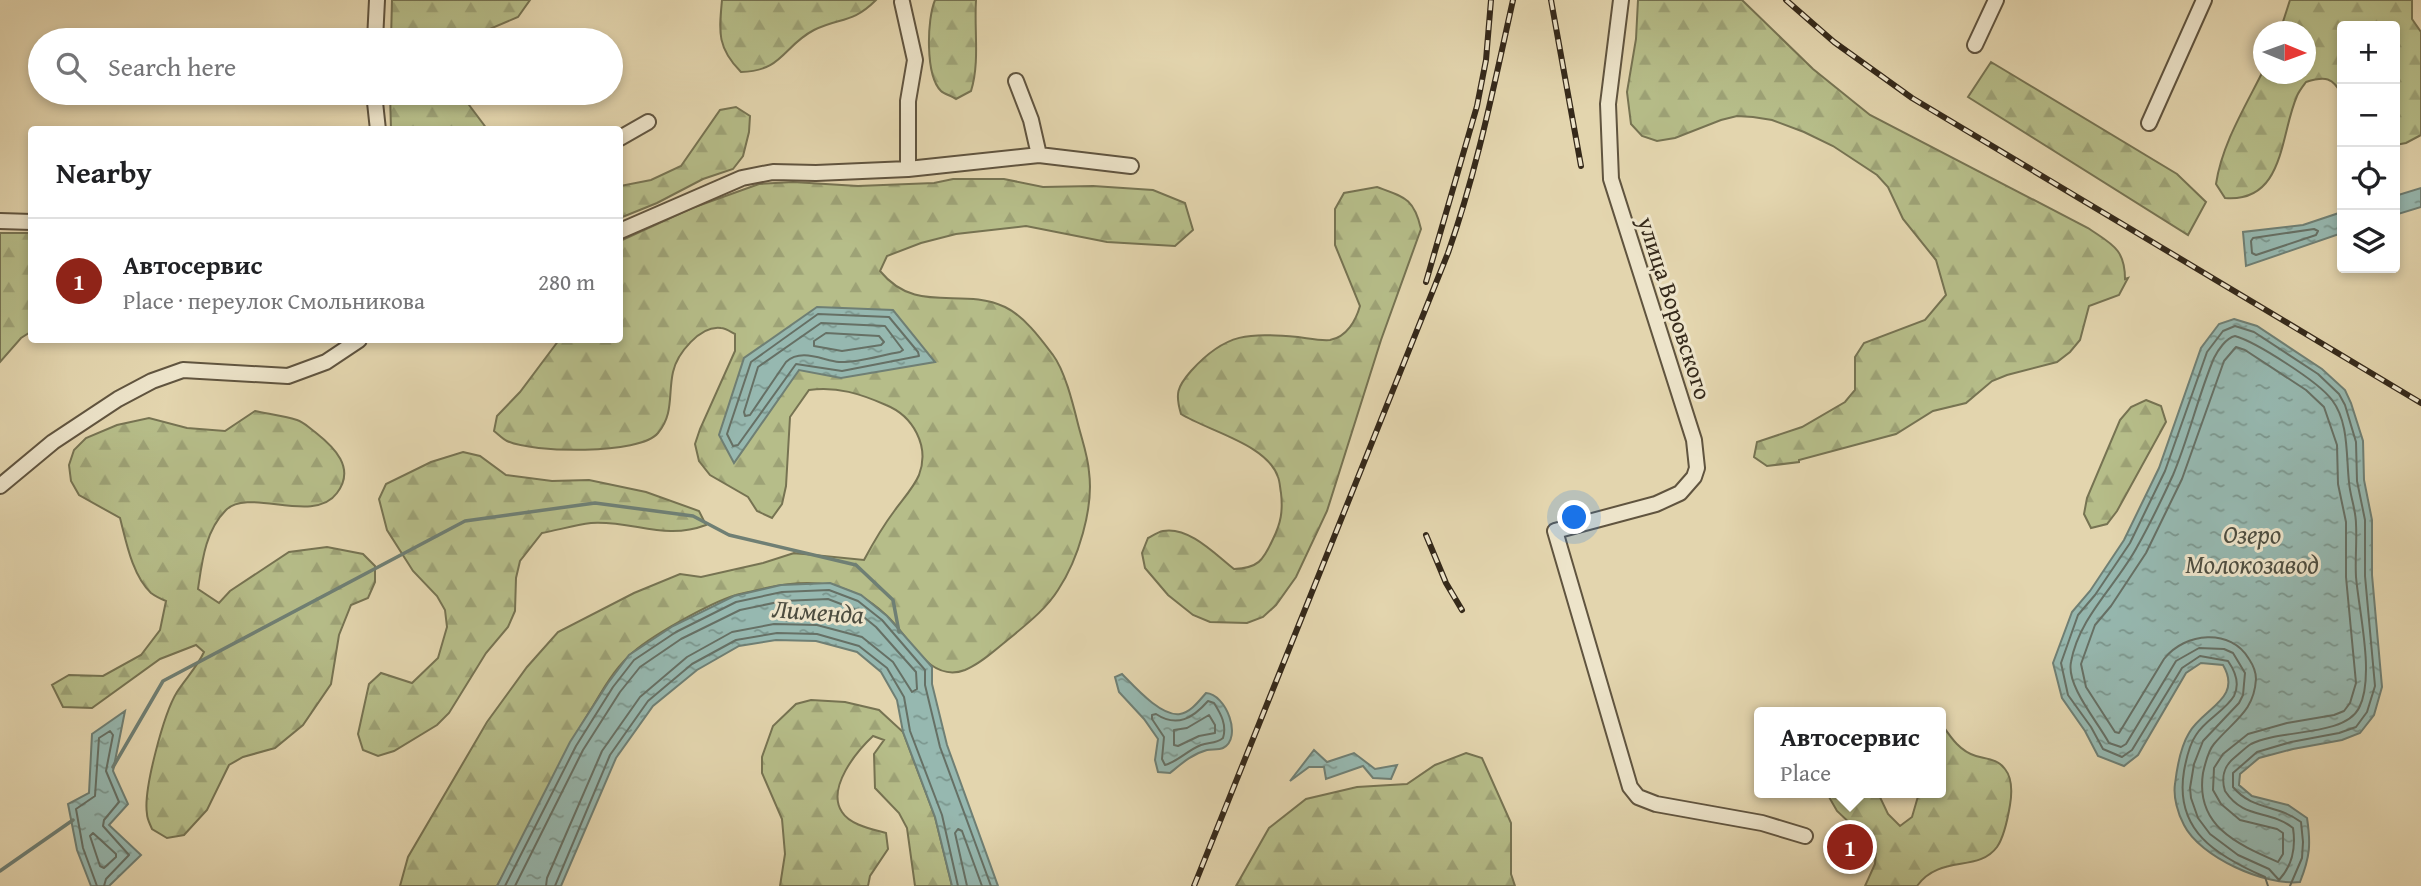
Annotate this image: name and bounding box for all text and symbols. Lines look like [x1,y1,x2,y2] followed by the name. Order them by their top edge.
[2253,21,2316,84] north arrow
[2337,21,2400,273] map controls
[2337,21,2400,84] button: +
[28,28,623,105] search box
[108,47,236,86] text: Search here
[52,48,90,86] icon: search
[2337,84,2400,147] button: −
[2337,147,2400,210] button: locate
[56,150,152,194] text: Nearby
[2337,210,2400,273] button: layers
[1629,211,1721,404] street label: улица Воровского
[123,245,262,284] text: Автосервис
[73,265,85,298] text: 1
[538,265,595,298] text: 280 m
[123,284,425,317] text: Place · переулок Смольникова
[1557,500,1591,534] your location
[2185,514,2319,583] water label: Озеро Молокозавод
[771,588,865,634] water label: Лименда
[1754,707,1946,798] popup
[1780,717,1920,756] text: Автосервис
[1780,756,1831,789] text: Place
[1827,821,1873,873] pin: 1

